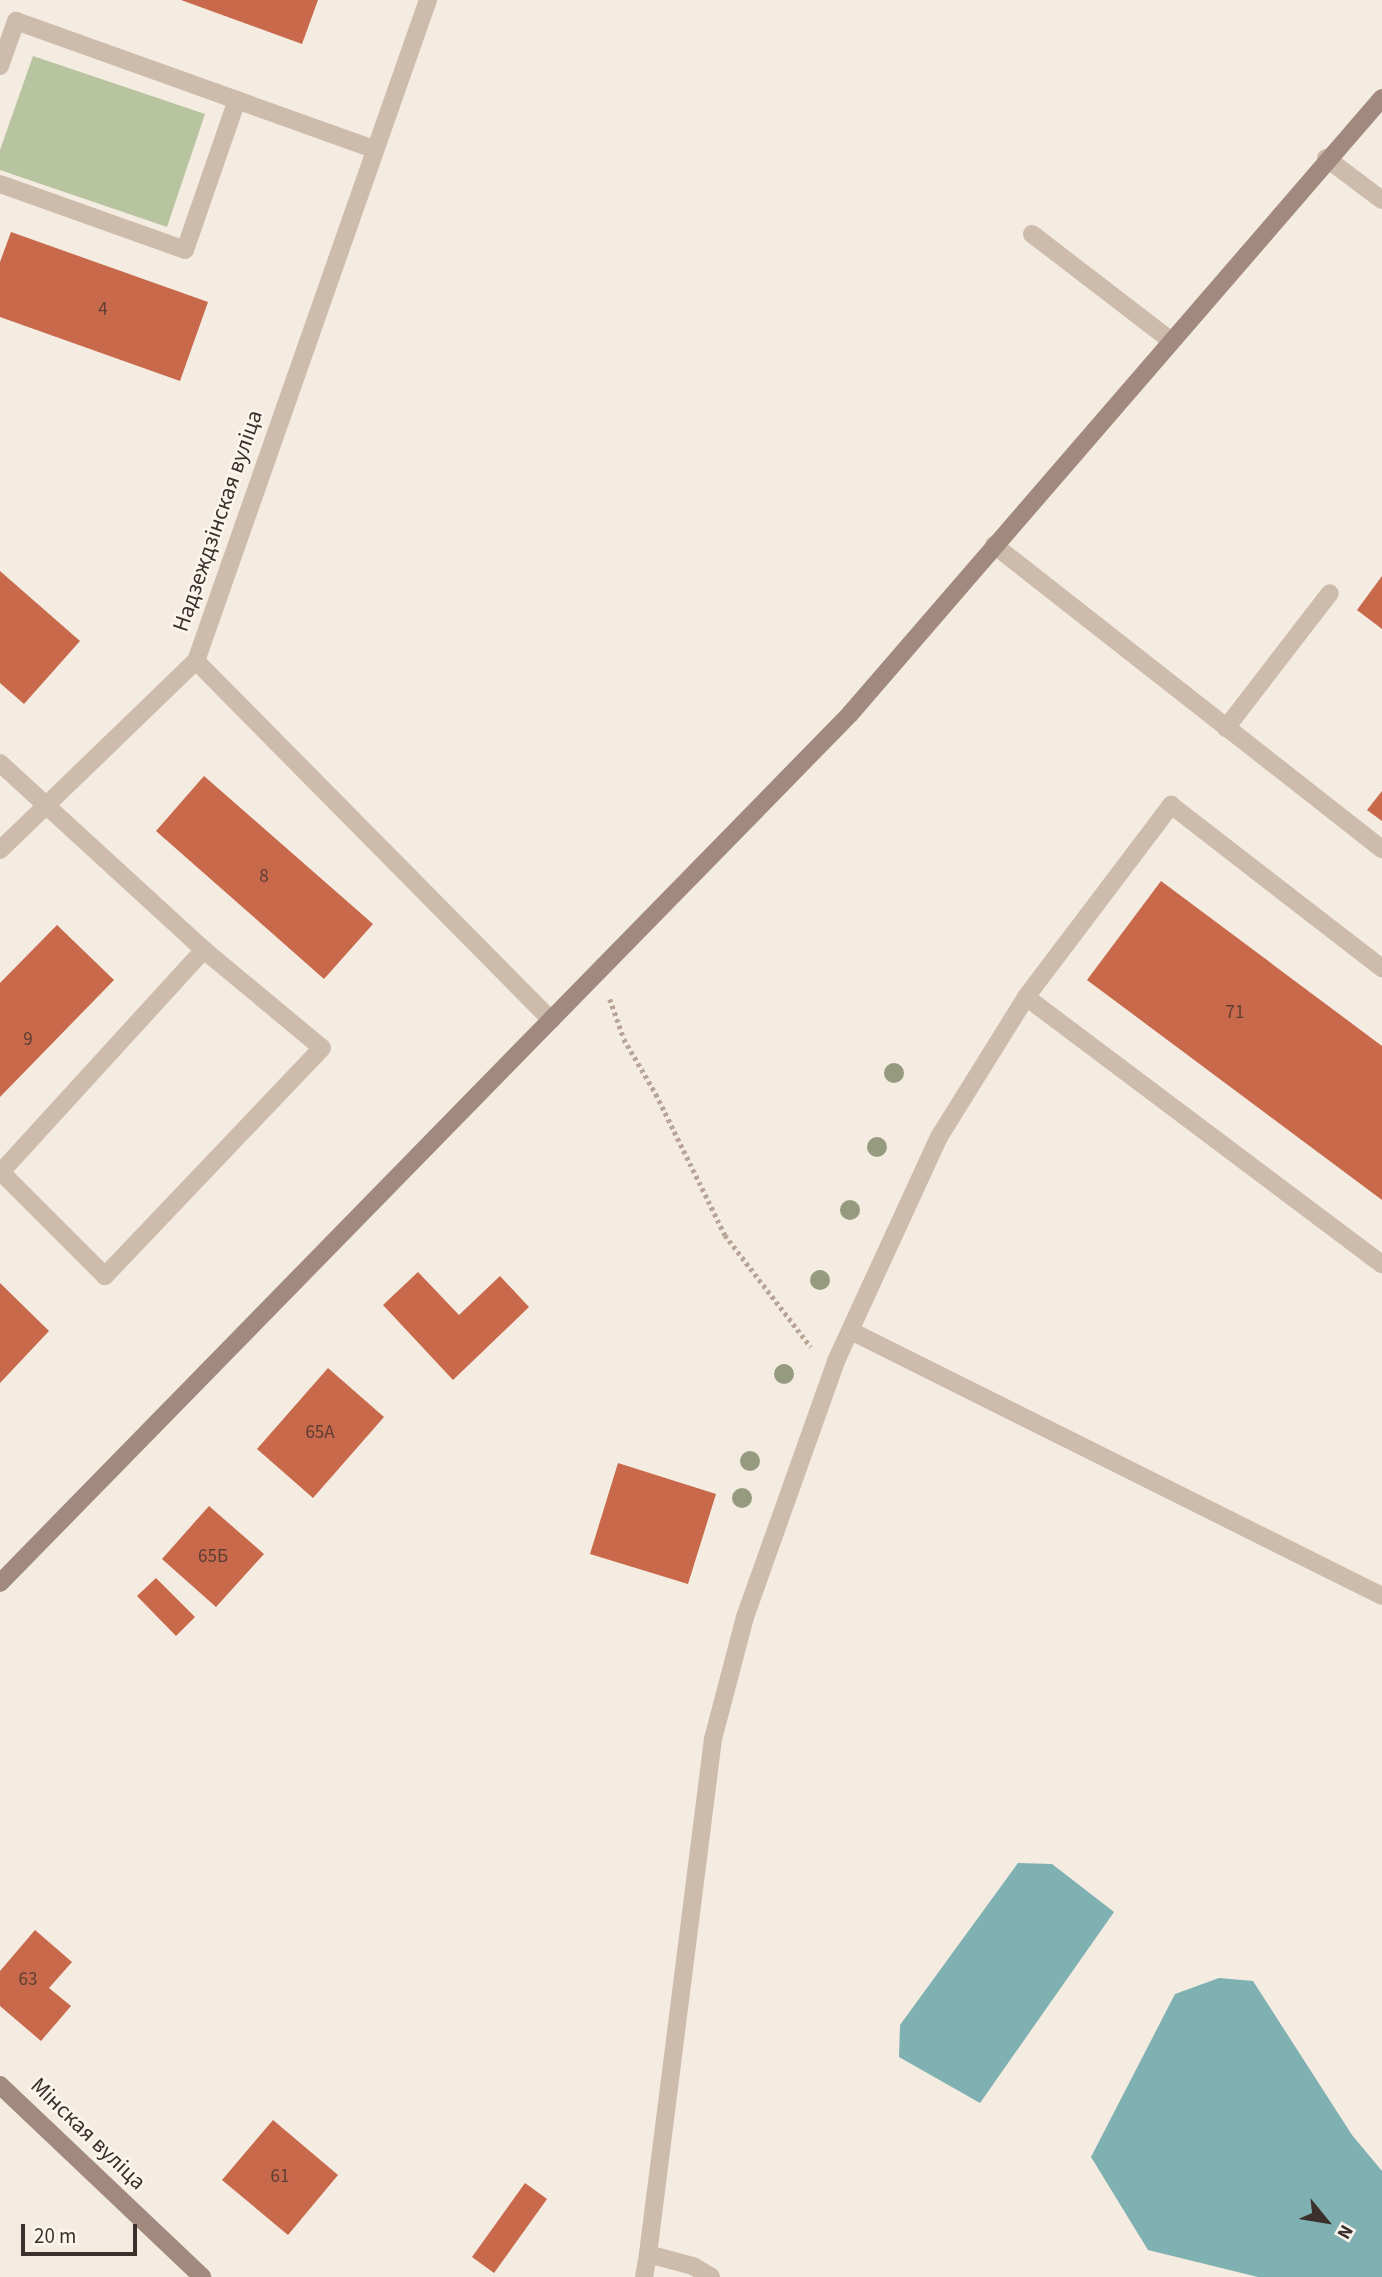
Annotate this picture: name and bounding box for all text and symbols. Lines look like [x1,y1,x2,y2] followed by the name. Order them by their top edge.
[98,299,108,321] house number: 4
[167,407,269,635] street label: Надзеждзінская вуліца
[259,866,269,888] house number: 8
[1226,1002,1244,1024] house number: 71
[23,1029,33,1051] house number: 9
[305,1422,335,1444] house number: 65А
[198,1546,228,1568] house number: 65Б
[19,1969,37,1991] house number: 63
[25,2072,151,2196] street label: Мінская вуліца
[271,2166,289,2188] house number: 61
[1291,2186,1361,2256] north arrow
[24,2210,140,2254] scale bar
[1330,2220,1359,2244] text: N
[34,2221,76,2251] text: 20 m

